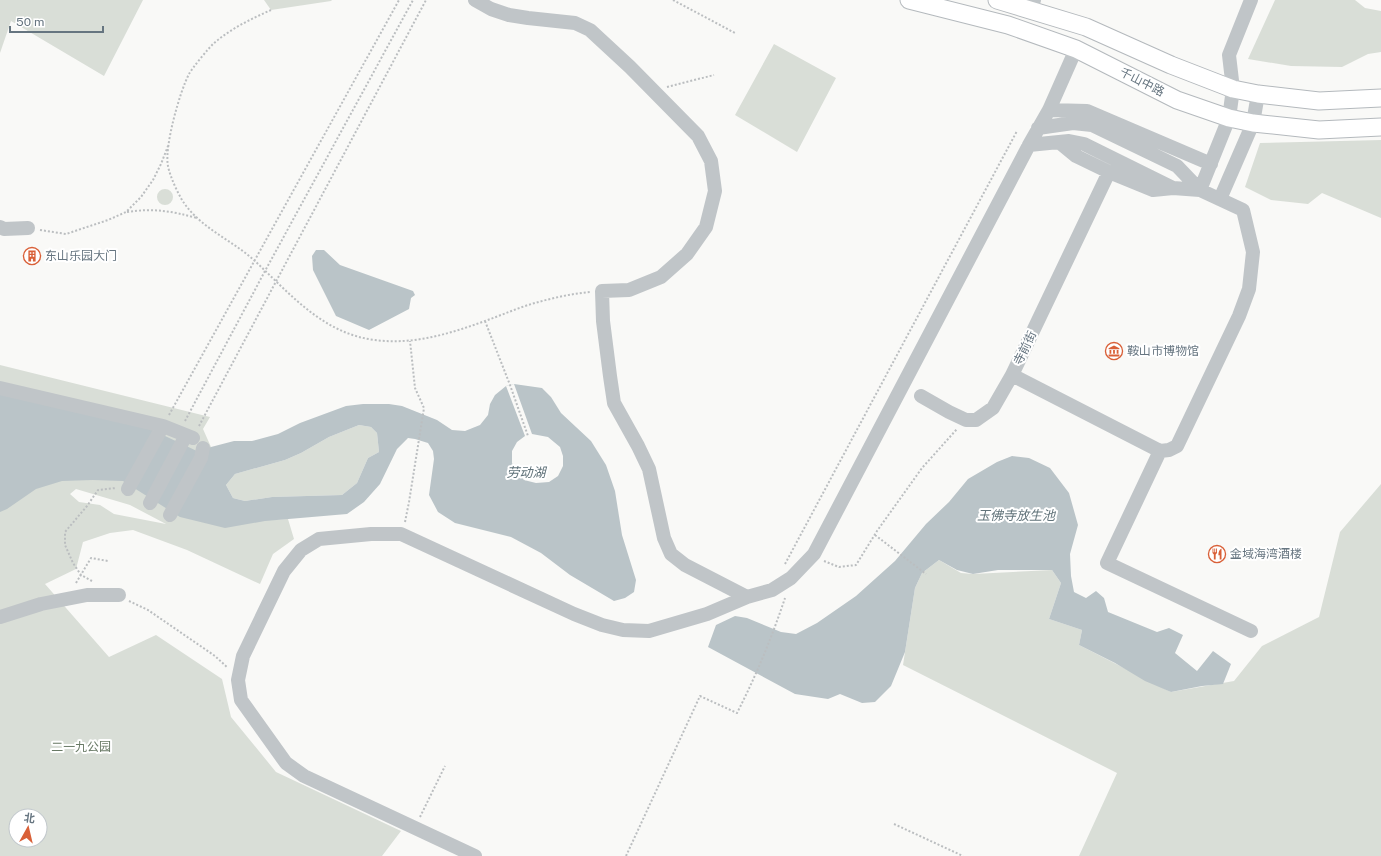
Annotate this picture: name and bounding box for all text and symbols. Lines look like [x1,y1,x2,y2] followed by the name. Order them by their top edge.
[10,8,103,34] scale bar
[16,15,44,29] text: 50 m
[1117,65,1167,99] street label: 千山中路
[22,246,42,266] building icon: 东山乐园大门
[45,249,117,263] place label: 东山乐园大门
[1011,329,1039,367] street label: 寺前街
[1104,341,1124,361] museum icon: 鞍山市博物馆
[1127,344,1199,358] place label: 鞍山市博物馆
[506,465,547,480] water label: 劳动湖
[977,508,1057,523] water label: 玉佛寺放生池
[1207,544,1227,564] restaurant icon: 金域海湾酒楼
[1230,547,1302,561] place label: 金域海湾酒楼
[51,740,111,754] park label: 二一九公园
[8,808,48,848] north arrow
[23,811,36,825] text: 北

